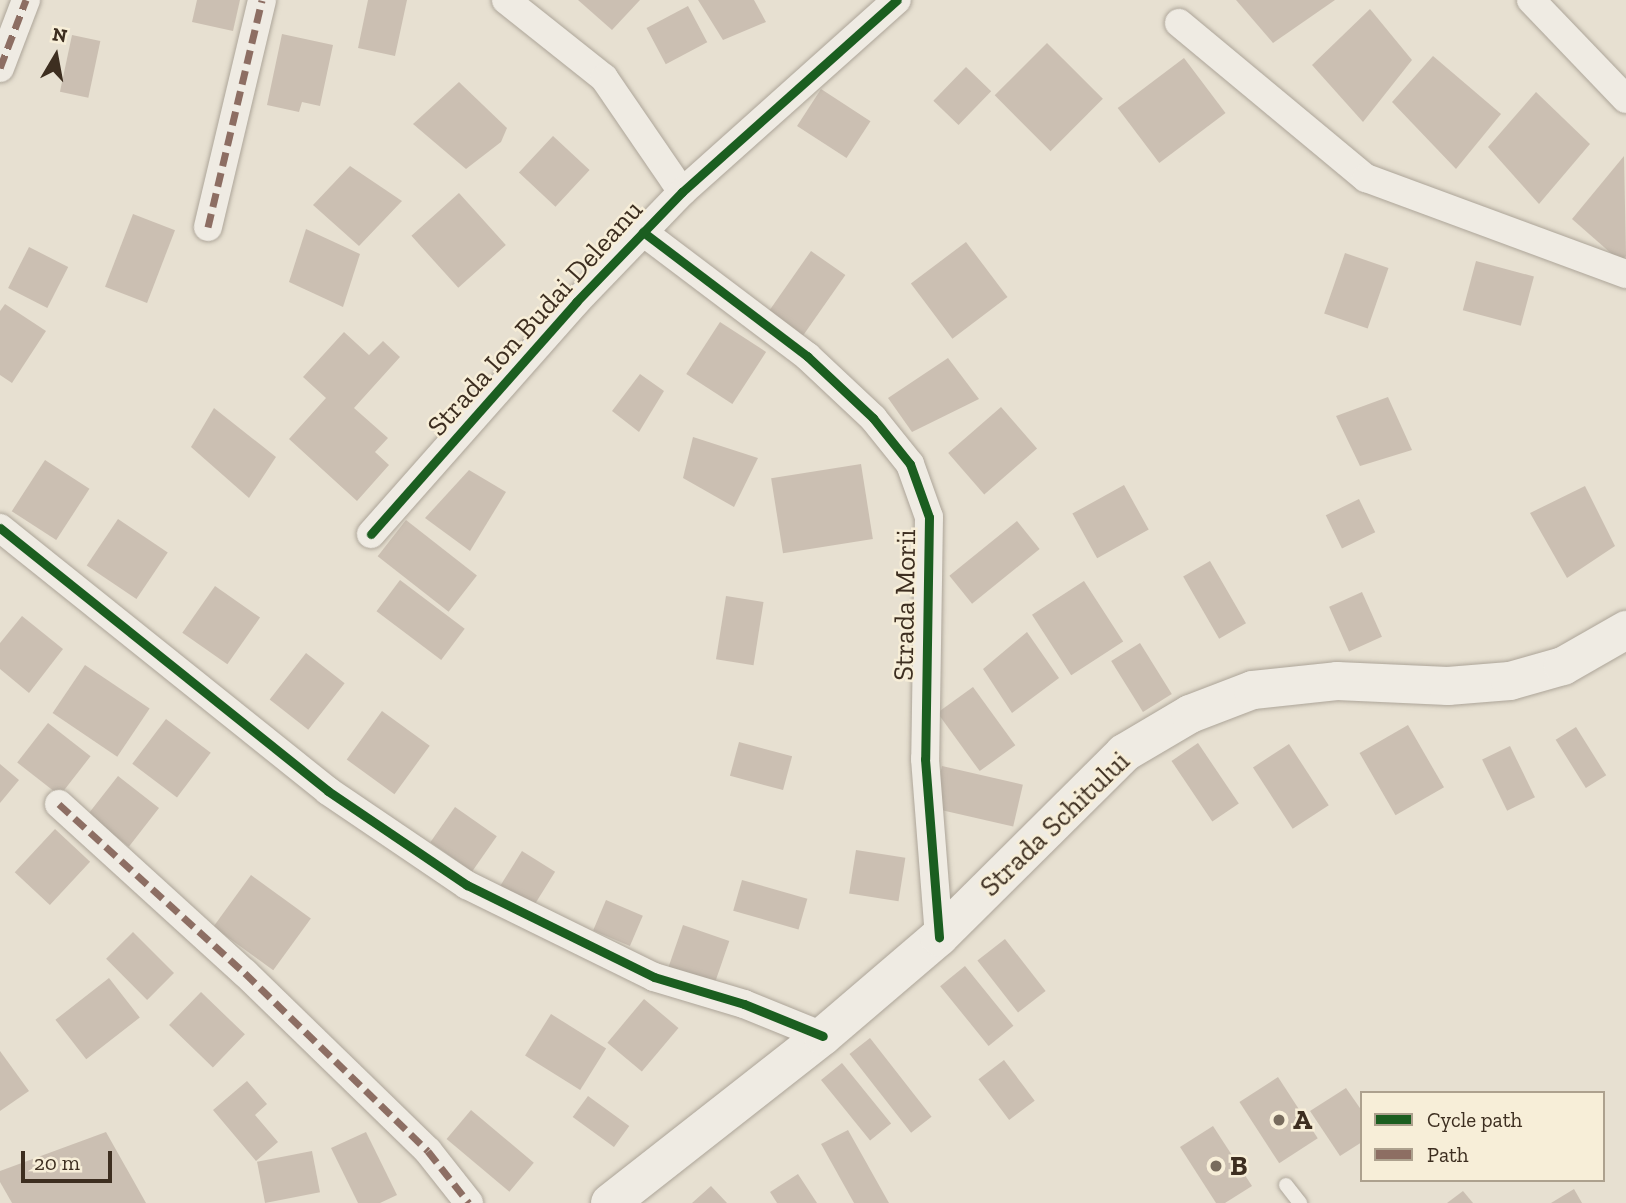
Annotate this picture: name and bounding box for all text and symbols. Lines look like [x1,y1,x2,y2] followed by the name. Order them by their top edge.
[21,21,91,91] north arrow
[51,22,69,47] text: N
[420,193,650,443] street label: Strada Ion Budai Deleanu
[887,529,923,681] street label: Strada Morii
[973,744,1137,904] street label: Strada Schitului
[1360,1091,1605,1182] legend
[1293,1103,1312,1137] place label: A
[1427,1107,1522,1132] text: Cycle path
[1271,1112,1287,1128] marker: A
[24,1136,116,1180] scale bar
[1427,1142,1469,1167] text: Path
[1230,1149,1247,1183] place label: B
[34,1150,80,1175] text: 20 m
[1208,1158,1224,1174] marker: B

